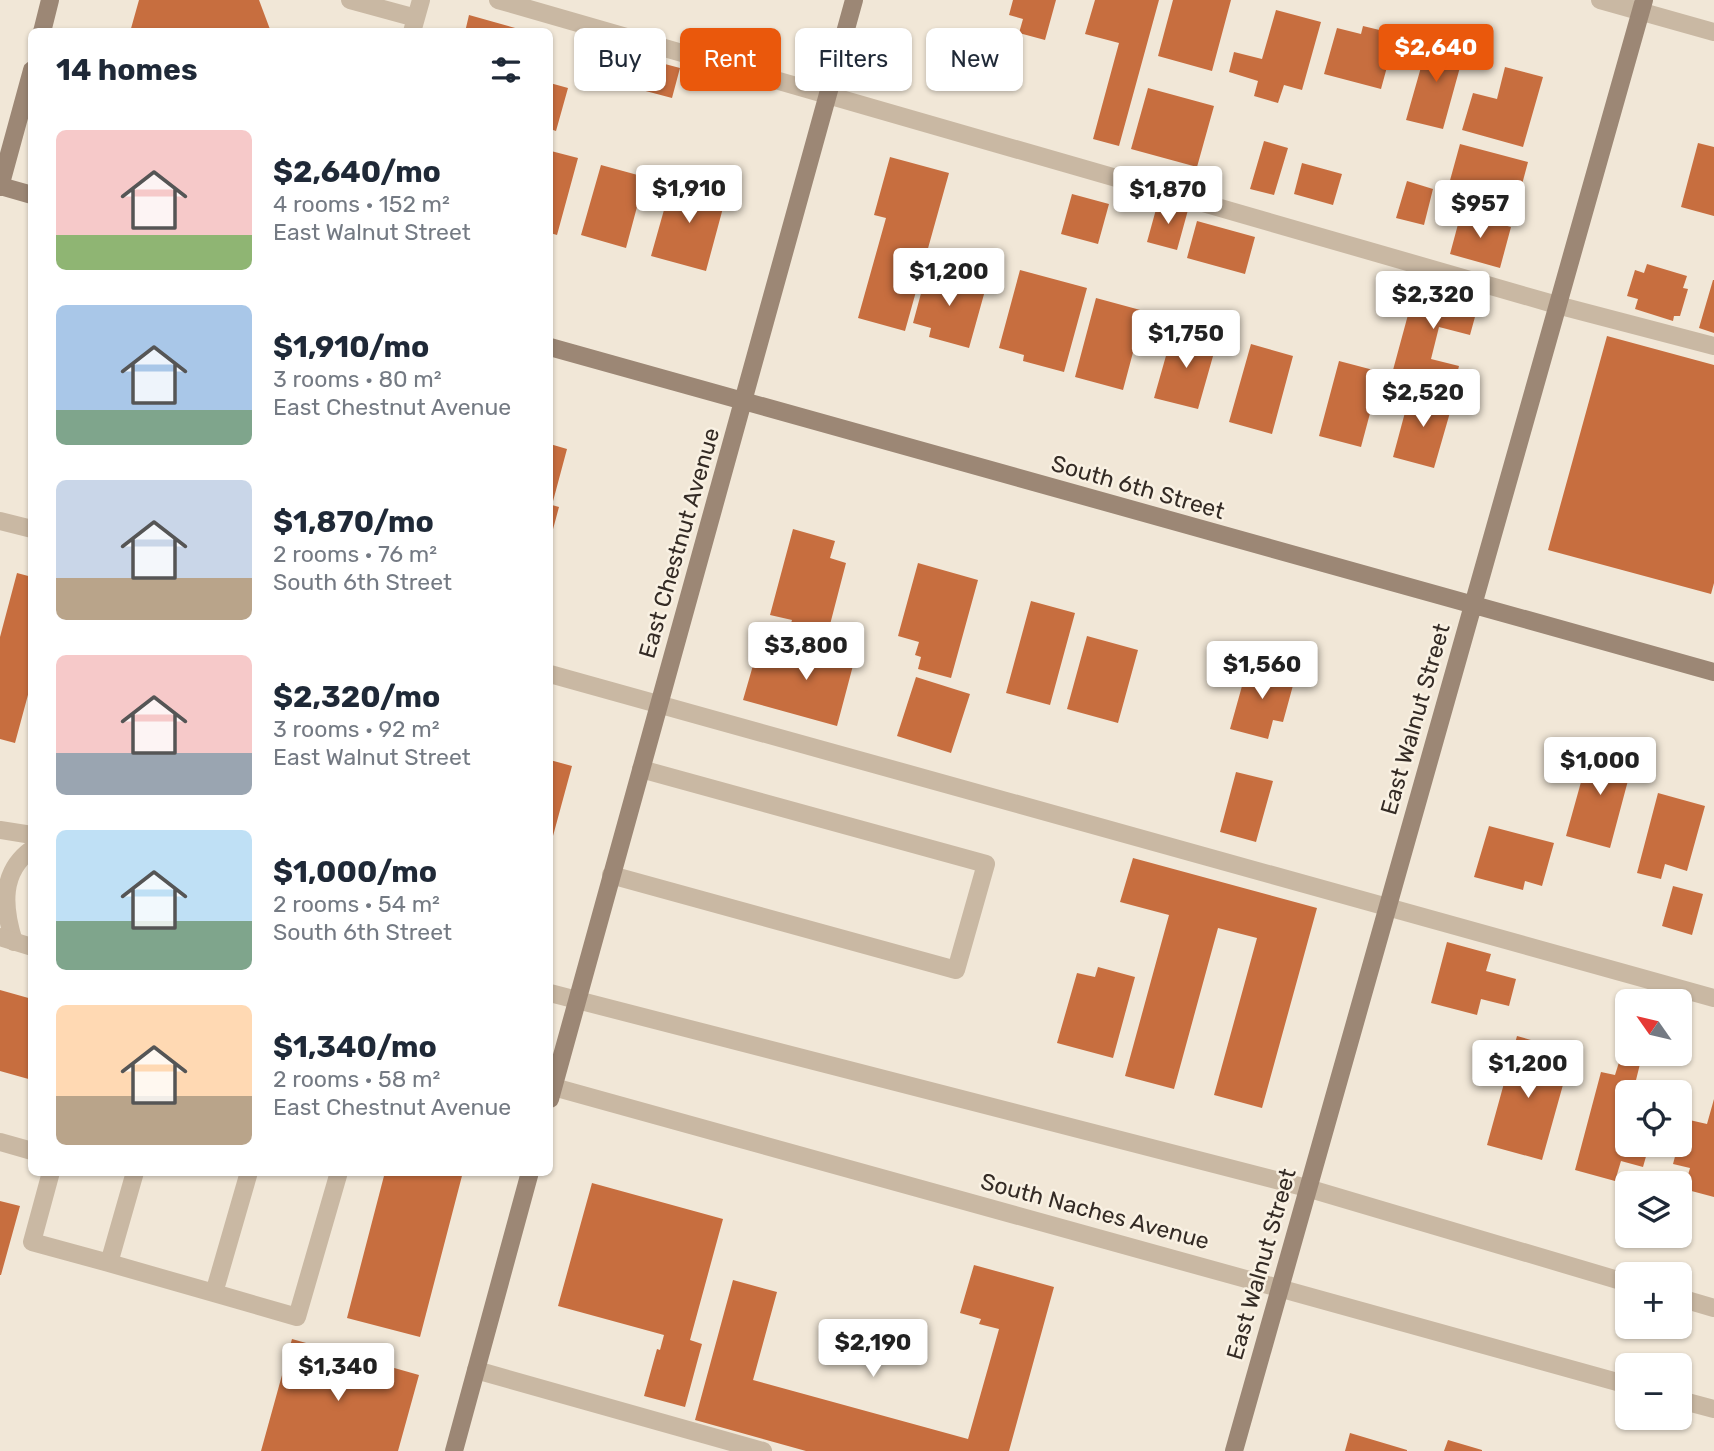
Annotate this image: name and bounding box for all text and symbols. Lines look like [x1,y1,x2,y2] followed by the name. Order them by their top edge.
[1379,24,1493,84] pin: $2,640
[574,28,666,91] chip: Buy
[680,28,781,91] chip: Rent
[795,28,912,91] chip: Filters
[926,28,1023,91] chip: New
[1395,33,1477,61] text: $2,640
[487,51,525,89] icon: filters
[56,52,198,88] text: 14 homes
[273,154,441,190] text: $2,640/mo
[112,158,196,242] icon: home
[632,166,746,225] pin: $1,910
[1111,166,1225,226] pin: $1,870
[652,174,726,202] text: $1,910
[1129,175,1207,203] text: $1,870
[1439,180,1521,240] pin: $957
[1451,189,1509,217] text: $957
[273,190,450,218] text: 4 rooms · 152 m²
[273,218,471,246] text: East Walnut Street
[892,248,1006,308] pin: $1,200
[909,257,989,285] text: $1,200
[1376,272,1490,331] pin: $2,320
[1392,280,1474,308] text: $2,320
[1129,310,1243,370] pin: $1,750
[1148,319,1224,347] text: $1,750
[273,329,429,365] text: $1,910/mo
[112,333,196,417] icon: home
[273,365,442,393] text: 3 rooms · 80 m²
[1366,370,1480,429] pin: $2,520
[1382,378,1464,406] text: $2,520
[273,393,511,421] text: East Chestnut Avenue
[633,425,725,661] street label: East Chestnut Avenue
[1048,449,1228,525] street label: South 6th Street
[273,504,434,540] text: $1,870/mo
[112,508,196,592] icon: home
[273,540,437,568] text: 2 rooms · 76 m²
[273,568,452,596] text: South 6th Street
[1374,620,1456,818] street label: East Walnut Street
[749,622,863,682] pin: $3,800
[764,631,848,659] text: $3,800
[1205,642,1319,701] pin: $1,560
[1223,650,1301,678] text: $1,560
[273,679,440,715] text: $2,320/mo
[112,683,196,767] icon: home
[273,715,439,743] text: 3 rooms · 92 m²
[1543,738,1657,797] pin: $1,000
[273,743,471,771] text: East Walnut Street
[1560,746,1640,774] text: $1,000
[273,854,437,890] text: $1,000/mo
[112,858,196,942] icon: home
[273,890,440,918] text: 2 rooms · 54 m²
[273,918,452,946] text: South 6th Street
[1615,989,1692,1066] north arrow
[1615,989,1692,1430] map controls
[273,1029,437,1065] text: $1,340/mo
[112,1033,196,1117] icon: home
[1471,1040,1585,1100] pin: $1,200
[1488,1049,1568,1077] text: $1,200
[273,1065,440,1093] text: 2 rooms · 58 m²
[1615,1080,1692,1157] button: locate
[273,1093,511,1121] text: East Chestnut Avenue
[1220,1165,1302,1363] street label: East Walnut Street
[978,1167,1212,1255] street label: South Naches Avenue
[1615,1171,1692,1248] button: layers
[1615,1262,1692,1339] button: +
[816,1320,930,1379] pin: $2,190
[834,1328,912,1356] text: $2,190
[281,1344,395,1403] pin: $1,340
[298,1352,378,1380] text: $1,340
[1615,1353,1692,1430] button: −

